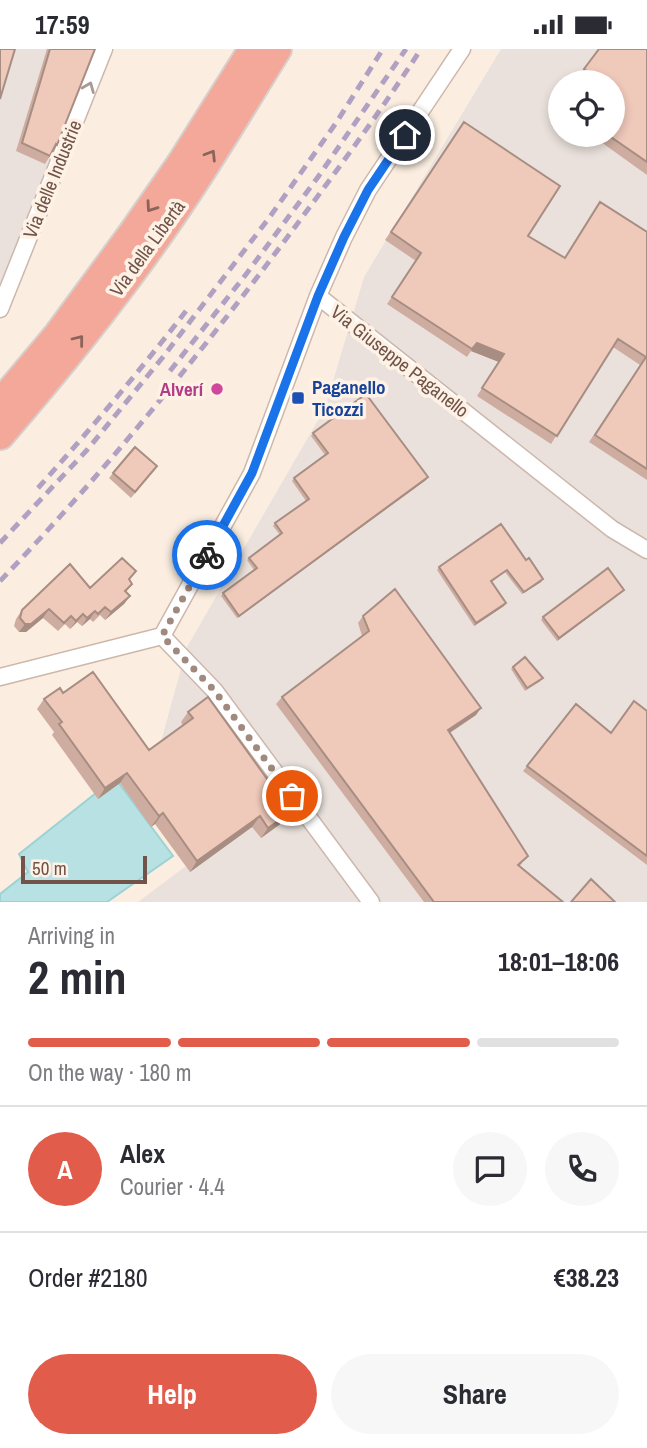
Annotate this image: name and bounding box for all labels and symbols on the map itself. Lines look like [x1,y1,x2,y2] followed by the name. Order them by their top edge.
[81,81,95,93] one-way arrow
[375,105,435,165] pin
[16,116,88,242] street label: Via delle Industrie
[203,149,216,162] one-way arrow
[103,194,191,301] street label: Via della Libertà
[147,199,159,212] one-way arrow
[326,299,474,423] street label: Via Giuseppe Paganello
[71,335,84,348] one-way arrow
[312,374,386,422] place label: Paganello Ticozzi
[160,376,204,402] place label: Alverí
[209,381,225,397] marker: Alverí
[290,390,306,406] marker: Paganello Ticozzi
[172,520,242,590] courier
[262,766,322,826] pin
[21,853,147,885] scale bar

